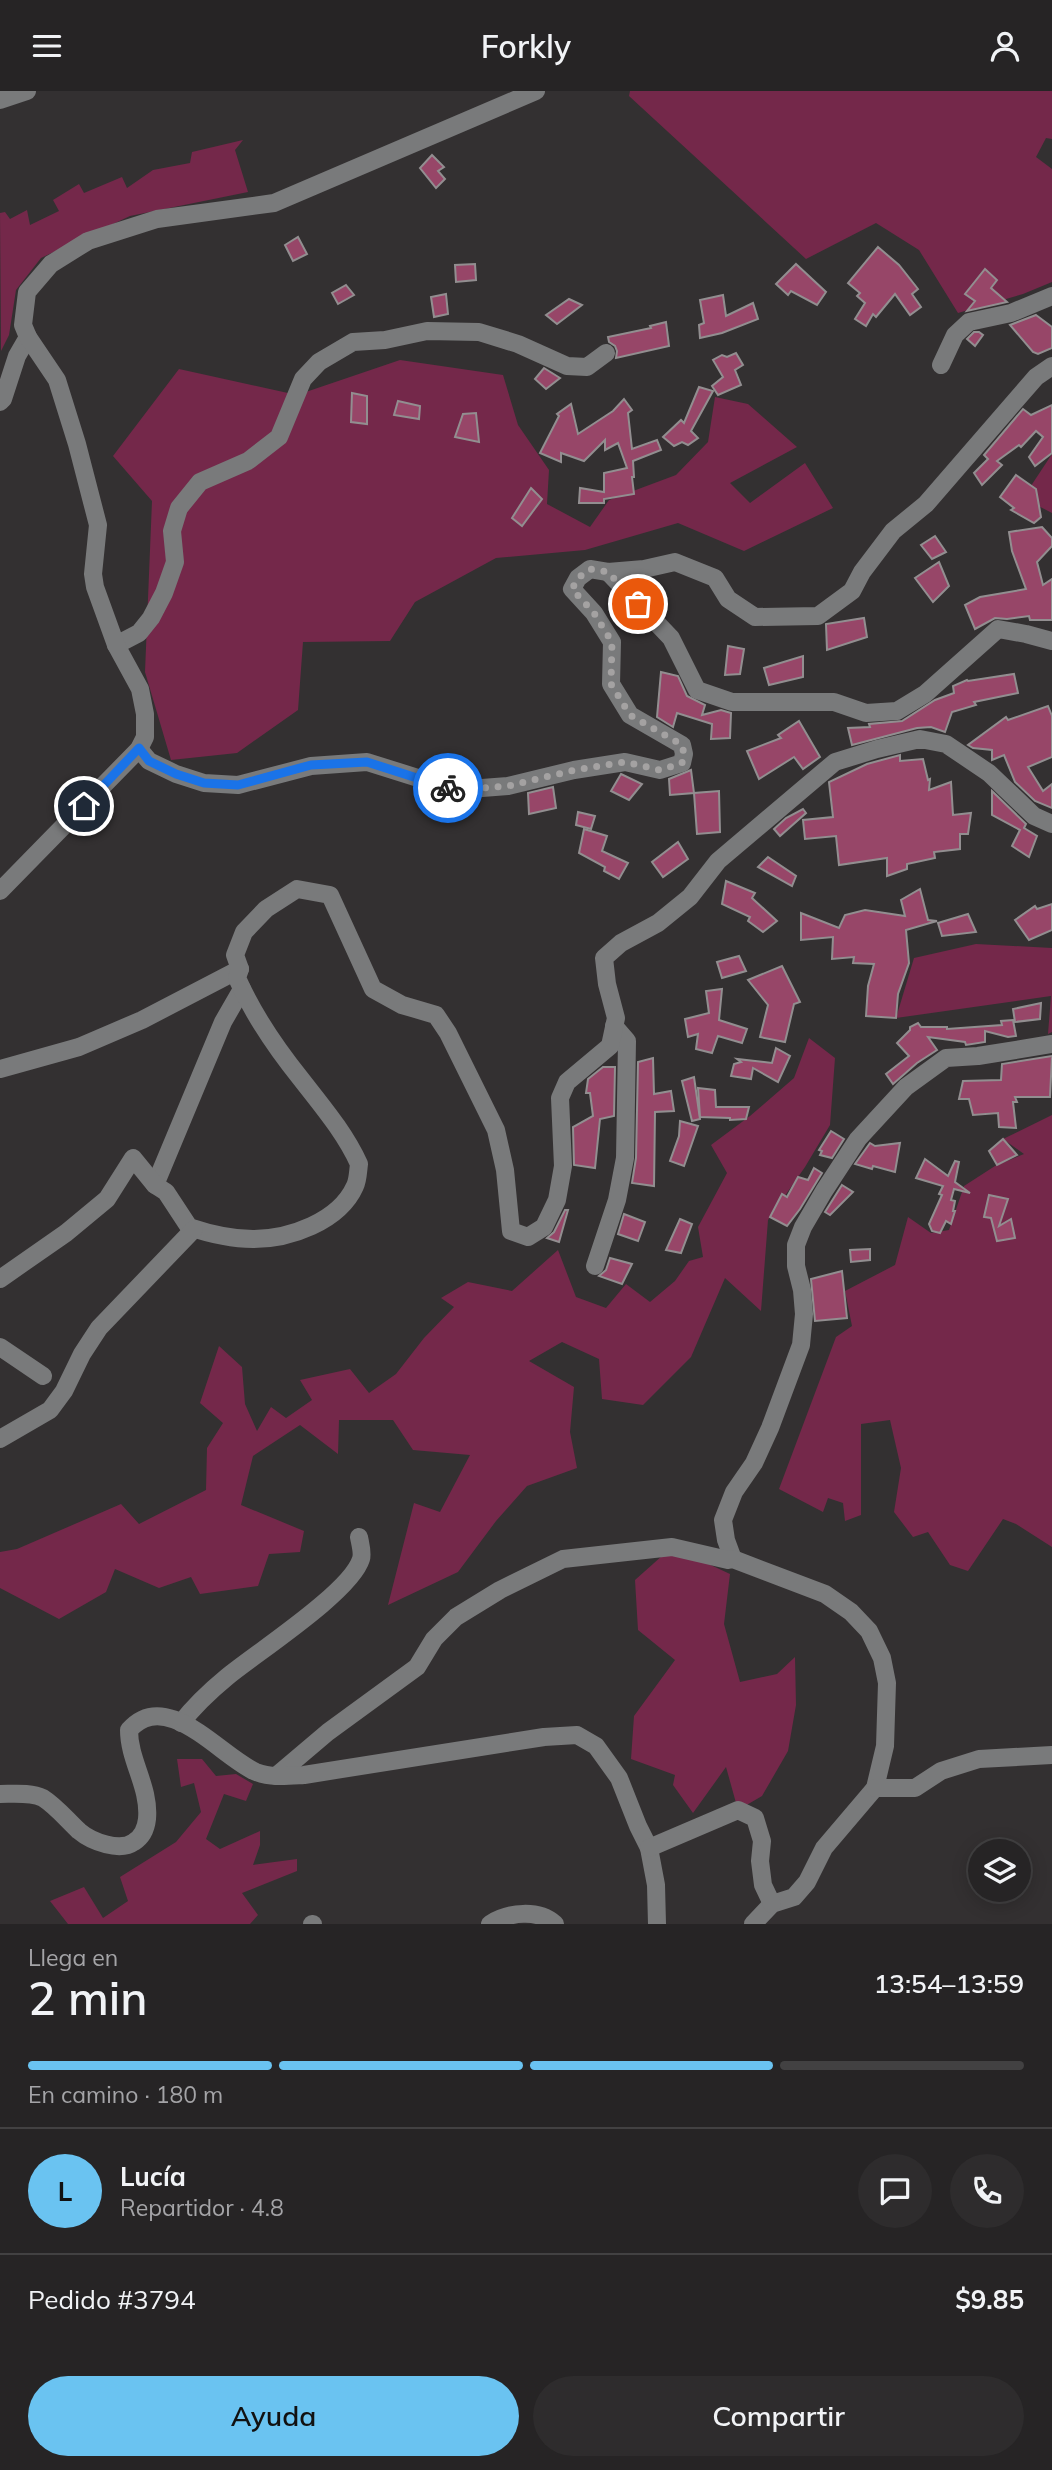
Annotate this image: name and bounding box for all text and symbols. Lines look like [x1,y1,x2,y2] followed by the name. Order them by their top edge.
[481,26,571,66] text: Forkly
[28,27,66,65] icon: menu
[986,27,1024,65] icon: person
[608,574,668,634] pin
[619,585,657,623] icon: bag
[413,753,483,823] courier
[429,769,467,807] icon: bike
[54,776,114,836] pin
[65,787,103,825] icon: home
[968,1839,1031,1902] map controls
[968,1839,1031,1902] button: layers
[28,1943,118,1972] text: Llega en
[874,1967,1024,2000] text: 13:54–13:59
[28,1969,147,2027] text: 2 min
[28,2080,223,2109] text: En camino · 180 m
[858,2154,932,2228] button: chat
[950,2154,1024,2228] button: phone
[120,2160,186,2193] text: Lucía
[58,2175,72,2208] text: L
[120,2193,284,2222] text: Repartidor · 4.8
[28,2283,196,2316] text: Pedido #3794
[955,2283,1024,2316] text: $9.85
[28,2376,519,2456] button: Ayuda
[533,2376,1024,2456] button: Compartir

